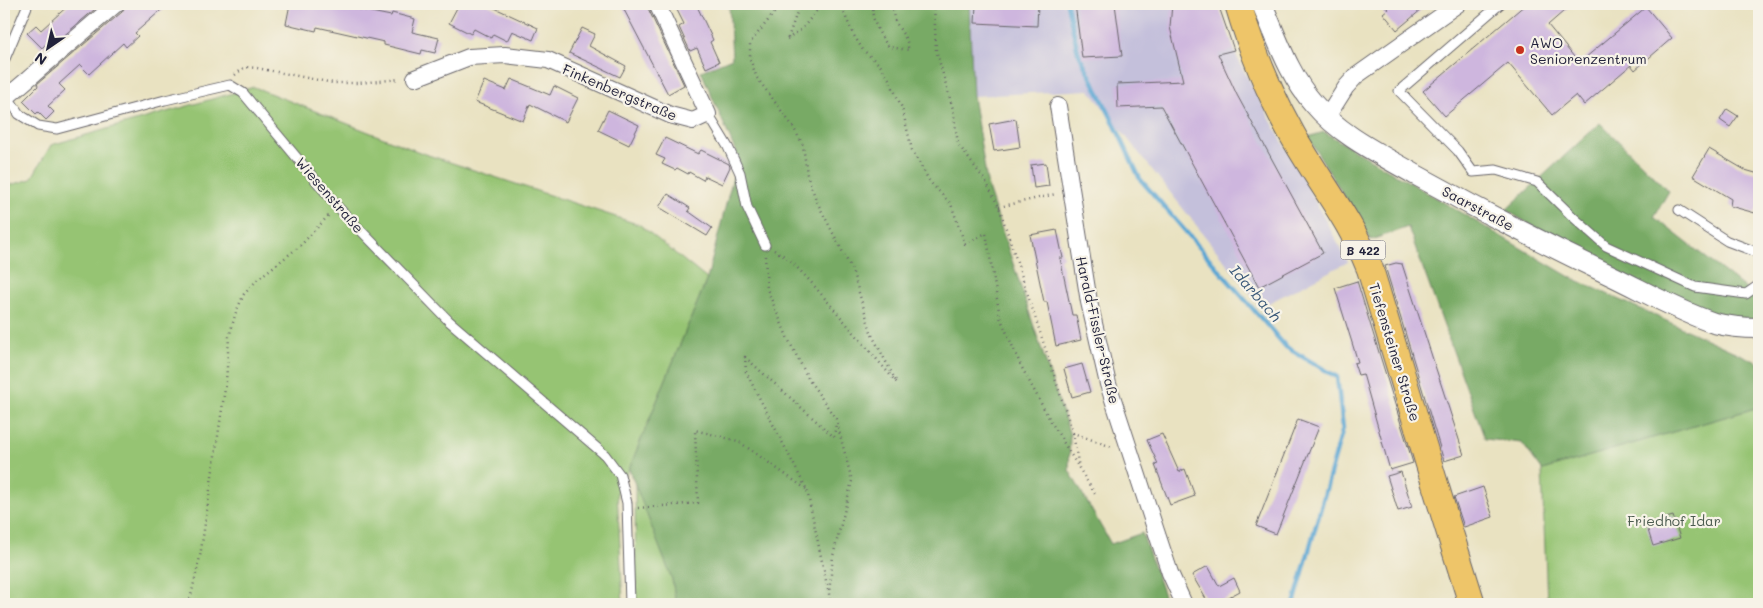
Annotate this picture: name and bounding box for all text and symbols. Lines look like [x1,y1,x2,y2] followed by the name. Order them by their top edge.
[22,22,72,72] north arrow
[1530,33,1647,68] place label: AWO Seniorenzentrum
[1514,44,1526,56] marker: AWO Seniorenzentrum
[31,48,50,70] text: N
[560,59,680,125] street label: Finkenbergstraße
[292,153,368,237] street label: Wiesenstraße
[1439,181,1517,235] street label: Saarstraße
[1340,240,1386,260] road number: B 422
[1072,254,1124,406] street label: Harald-Fissler-Straße
[1226,260,1286,326] water label: Idarbach
[1365,280,1425,424] street label: Tiefensteiner Straße
[1627,511,1721,530] park label: Friedhof Idar

